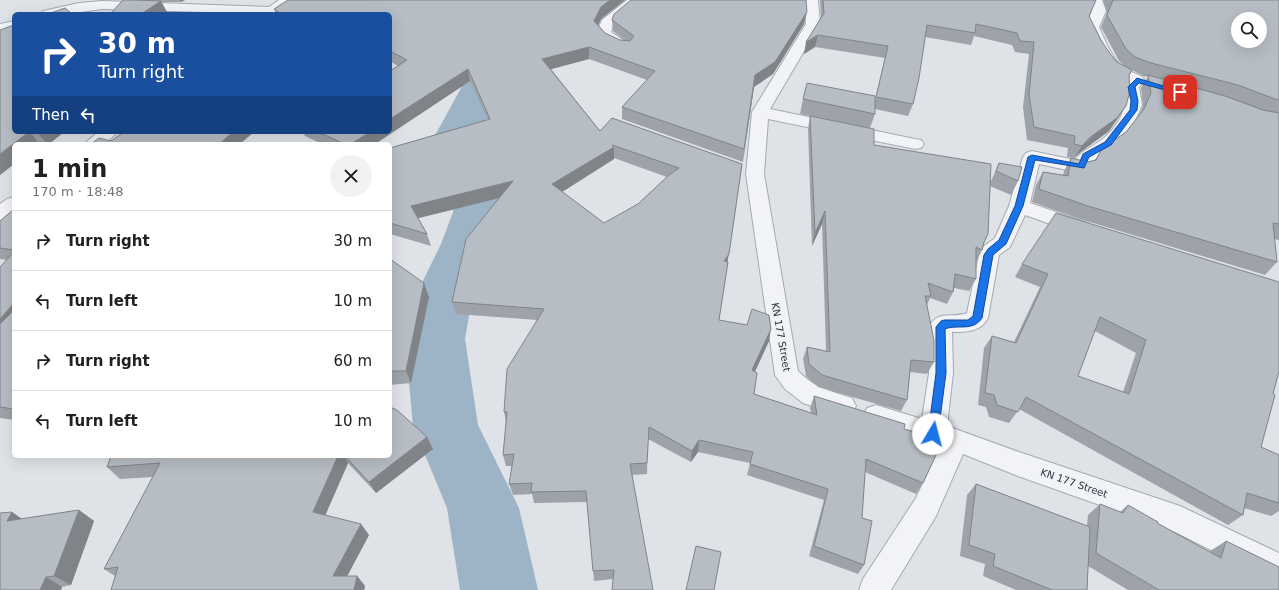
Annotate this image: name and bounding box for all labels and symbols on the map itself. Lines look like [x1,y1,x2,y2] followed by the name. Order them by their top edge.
[1163,75,1197,109] pin
[770,302,792,372] street label: KN 177 Street
[912,413,954,455] position arrow
[1039,466,1109,500] street label: KN 177 Street

